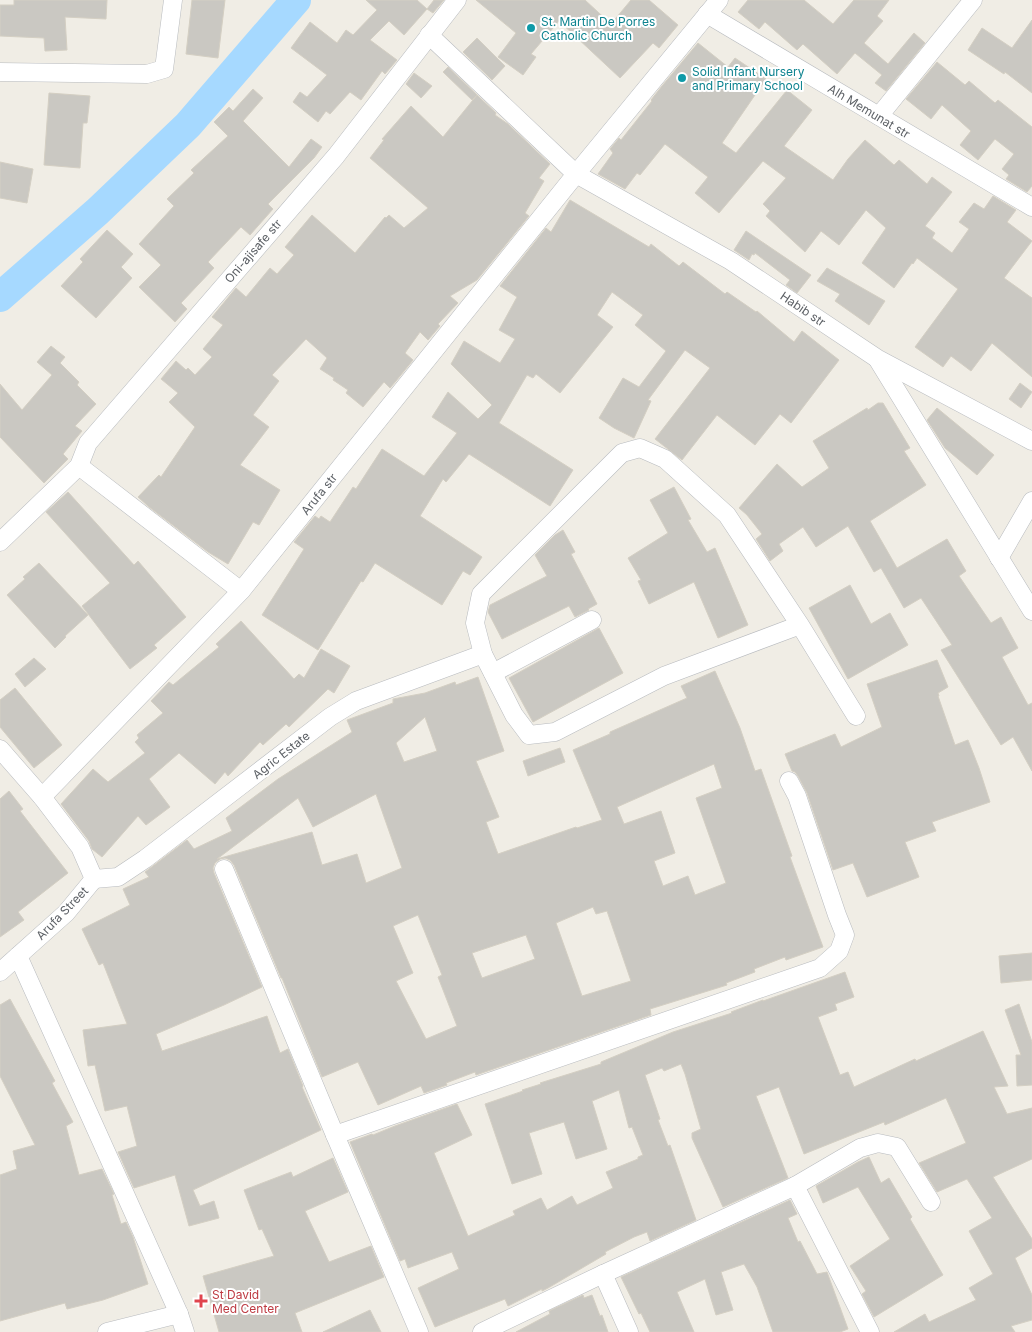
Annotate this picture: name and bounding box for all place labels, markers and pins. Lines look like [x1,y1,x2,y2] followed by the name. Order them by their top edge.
[541,14,655,43] place label: St. Martin De Porres Catholic Church
[525,22,537,34] marker: St. Martin De Porres Catholic Church
[692,64,805,93] place label: Solid Infant Nursery and Primary School
[676,72,688,84] marker: Solid Infant Nursery and Primary School
[212,1287,279,1316] place label: St David Med Center
[194,1294,208,1308] marker: St David Med Center

